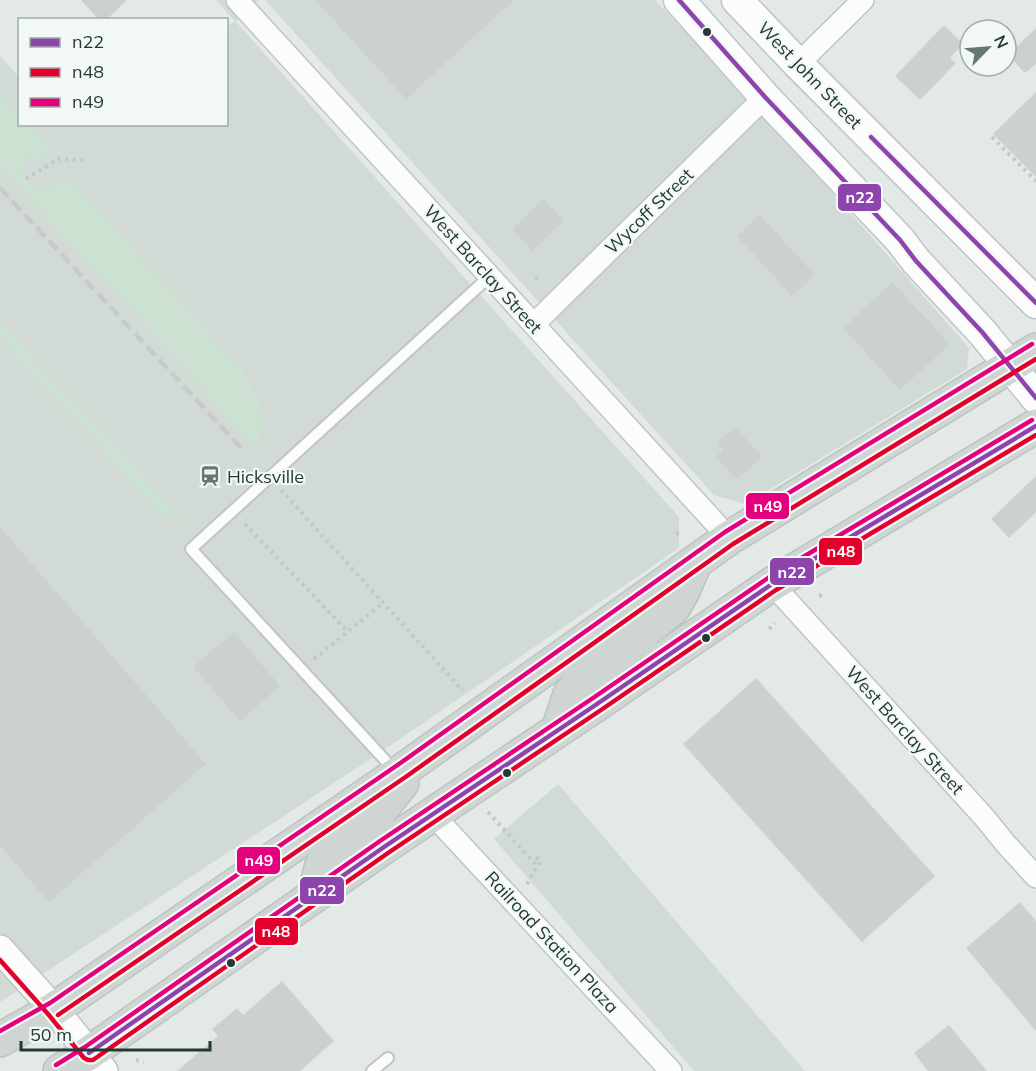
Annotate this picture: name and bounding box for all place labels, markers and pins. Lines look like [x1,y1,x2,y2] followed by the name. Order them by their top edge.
[701,26,713,38] unlabelled marker
[198,464,222,488] station icon: Hicksville
[227,465,304,488] place label: Hicksville
[700,632,712,644] unlabelled marker
[501,767,513,779] unlabelled marker
[225,957,237,969] unlabelled marker

